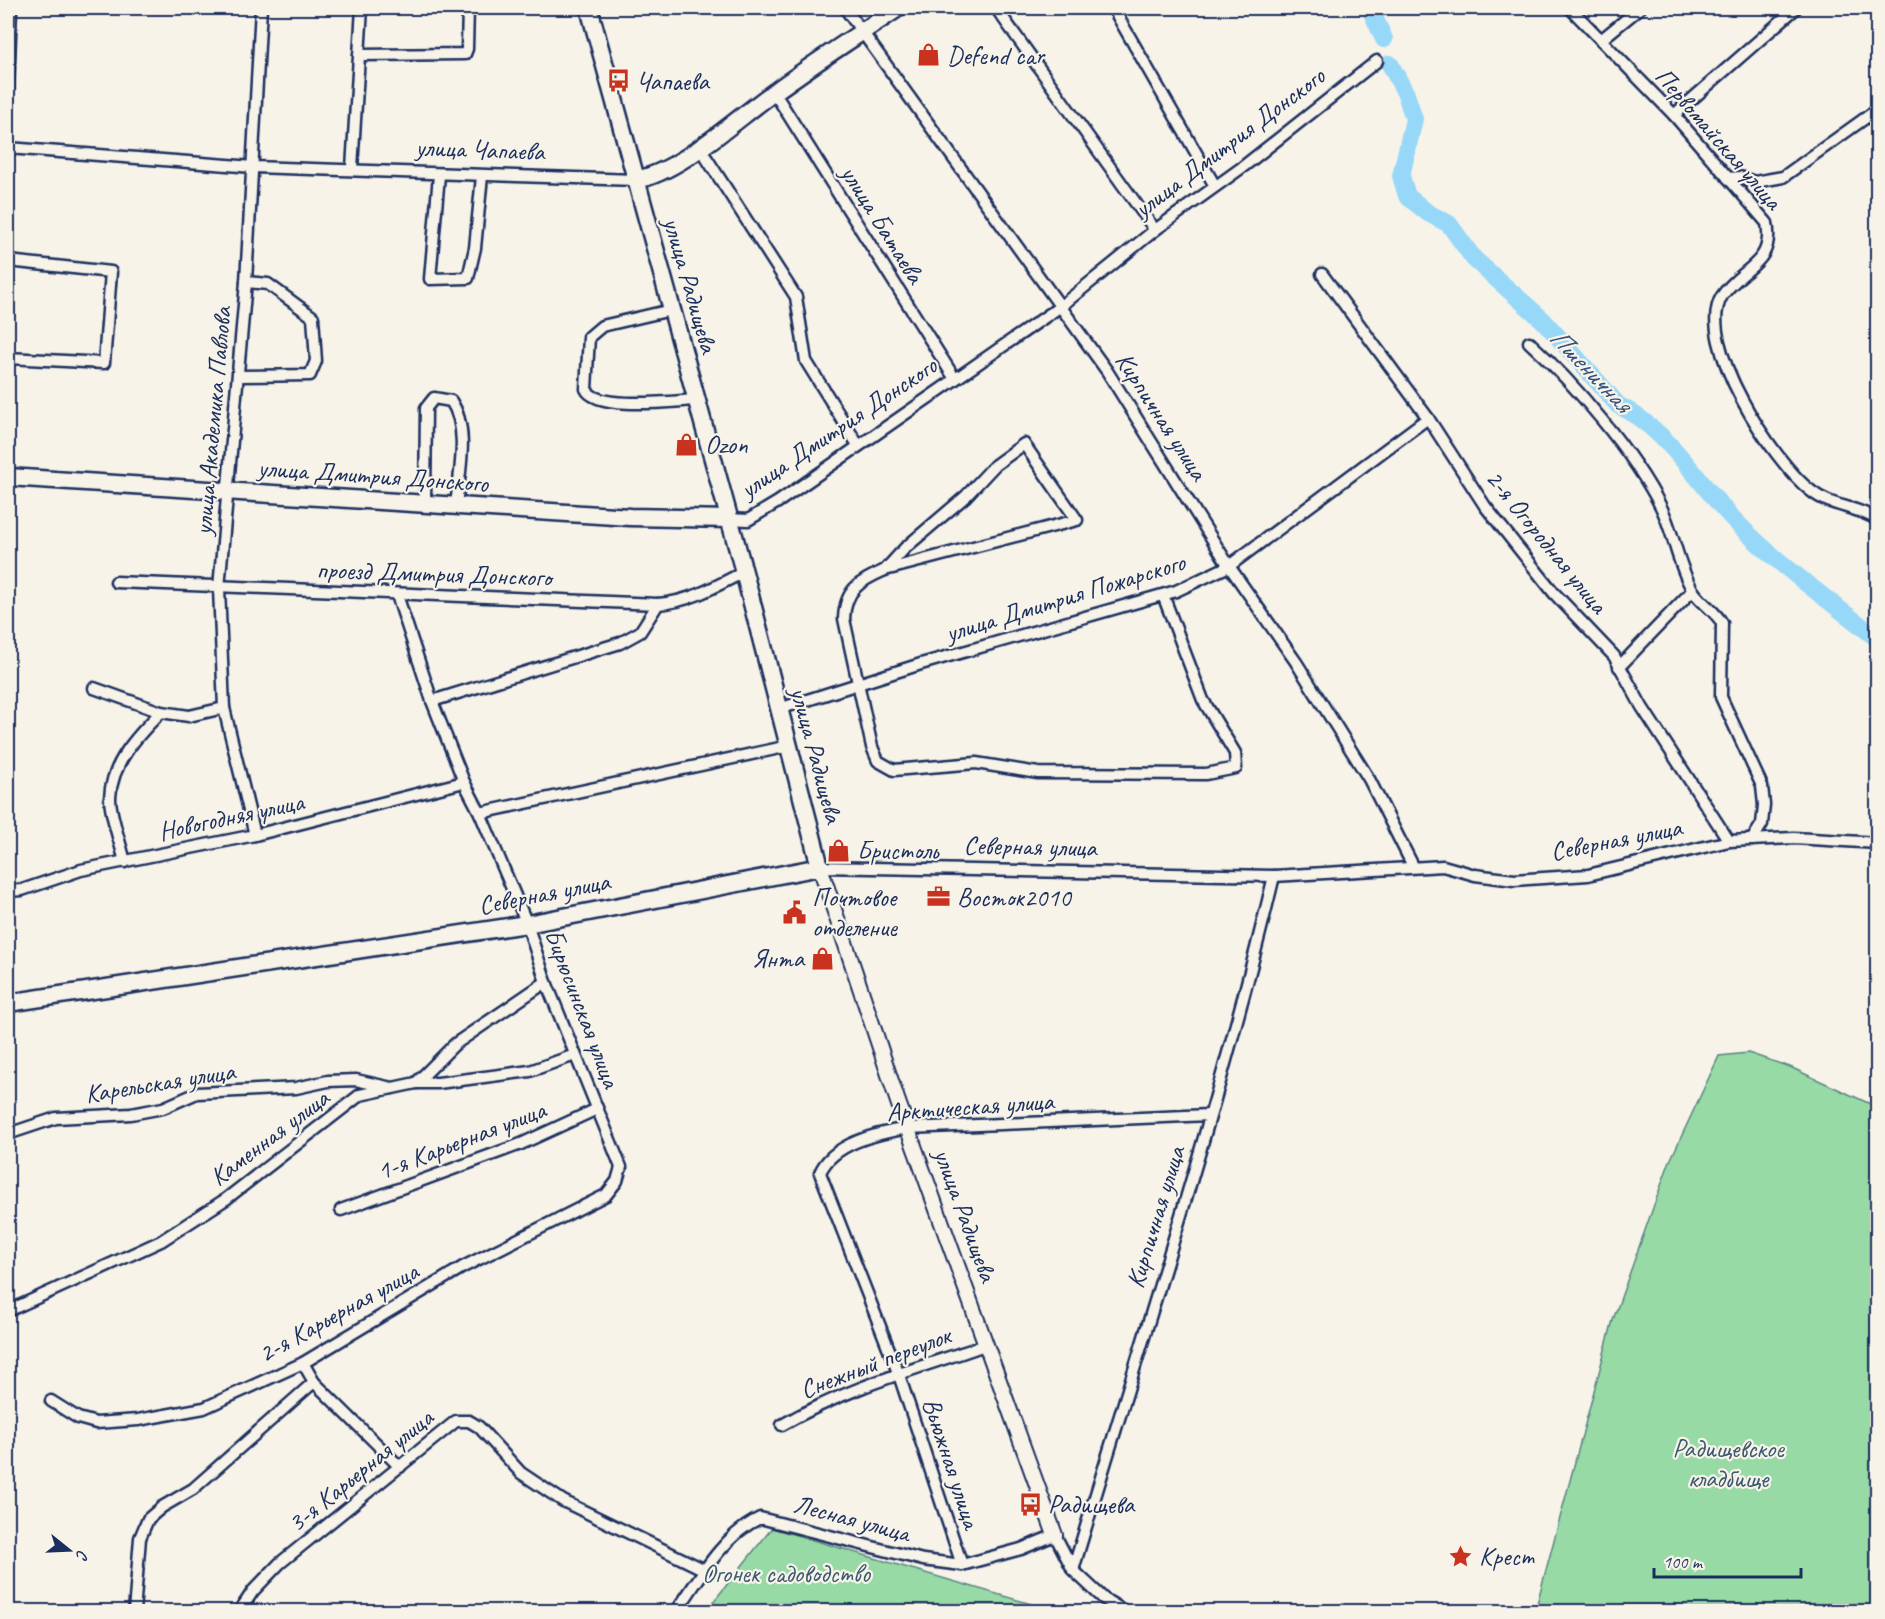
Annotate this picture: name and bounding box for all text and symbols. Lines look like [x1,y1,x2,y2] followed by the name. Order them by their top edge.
[947,39,1046,72] place label: Defend car
[916,42,942,68] shop icon: Defend car
[1126,59,1333,226] street label: улица Дмитрия Донского
[1648,60,1791,218] street label: Первомайская улица
[636,65,710,98] place label: Чапаева
[605,68,631,94] bus stop icon: Чапаева
[413,131,547,168] street label: улица Чапаева
[832,157,933,291] street label: улица Батаева
[655,212,726,358] street label: улица Радищева
[186,304,239,539] street label: улица Академика Павлова
[1542,321,1642,422] water label: Пшеничная
[1108,346,1216,488] street label: Кирпичная улица
[732,348,945,507] street label: улица Дмитрия Донского
[705,428,748,461] place label: Ozon
[674,431,700,457] shop icon: Ozon
[255,451,491,500] street label: улица Дмитрия Донского
[1478,462,1616,621] street label: 2-я Огородная улица
[940,545,1191,650] street label: улица Дмитрия Пожарского
[316,553,555,594] street label: проезд Дмитрия Донского
[782,682,851,828] street label: улица Радищева
[156,785,308,848] street label: Новогодняя улица
[1548,810,1686,868] street label: Северная улица
[963,829,1098,864] street label: Северная улица
[857,834,940,867] place label: Бристоль
[826,837,852,863] shop icon: Бристоль
[476,864,614,922] street label: Северная улица
[812,881,899,944] place label: Почтовое отделение
[957,881,1073,914] place label: Восток2010
[926,884,952,910] office icon: Восток2010
[781,899,807,925] public building icon: Почтовое отделение
[537,924,628,1094] street label: Бирюсинская улица
[752,942,806,975] place label: Янта
[809,945,835,971] shop icon: Янта
[83,1054,239,1111] street label: Карельская улица
[203,1081,337,1193] street label: Каменная улица
[885,1084,1056,1129] street label: Арктическая улица
[372,1093,552,1188] street label: 1-я Карьерная улица
[1118,1141,1193,1292] street label: Кирпичная улица
[926,1142,1005,1288] street label: улица Радищева
[252,1254,425,1370] street label: 2-я Карьерная улица
[795,1318,957,1406] street label: Снежный переулок
[915,1394,989,1535] street label: Вьюжная улица
[281,1401,441,1539] street label: 3-я Карьерная улица
[1672,1432,1785,1495] park label: Радищевское кладбище
[790,1487,916,1550] street label: Лесная улица
[1048,1488,1136,1521] place label: Радищева
[1017,1491,1043,1517] bus stop icon: Радищева
[39,1520,99,1580] north arrow
[1479,1540,1536,1573] place label: Крест
[1654,1541,1801,1579] scale bar
[1448,1543,1474,1569] place icon: Крест
[71,1547,93,1563] text: С
[1663,1551,1704,1573] text: 100 m
[702,1557,872,1590] park label: Огонек садоводство

